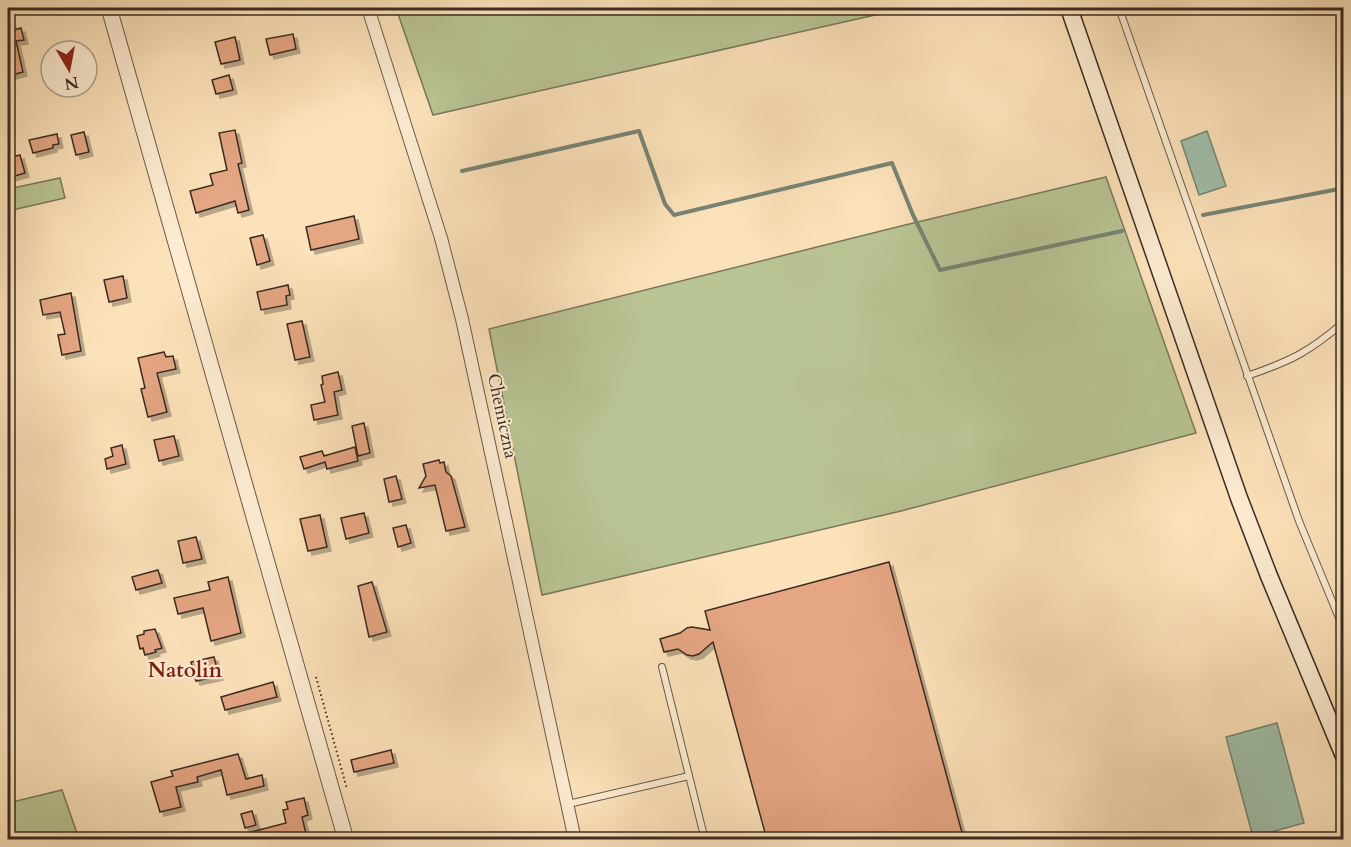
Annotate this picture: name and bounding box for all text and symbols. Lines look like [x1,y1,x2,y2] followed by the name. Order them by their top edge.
[39,39,99,99] north arrow
[63,71,80,95] text: N
[481,371,523,461] street label: Chemiczna
[148,656,223,685] district label: Natolin

